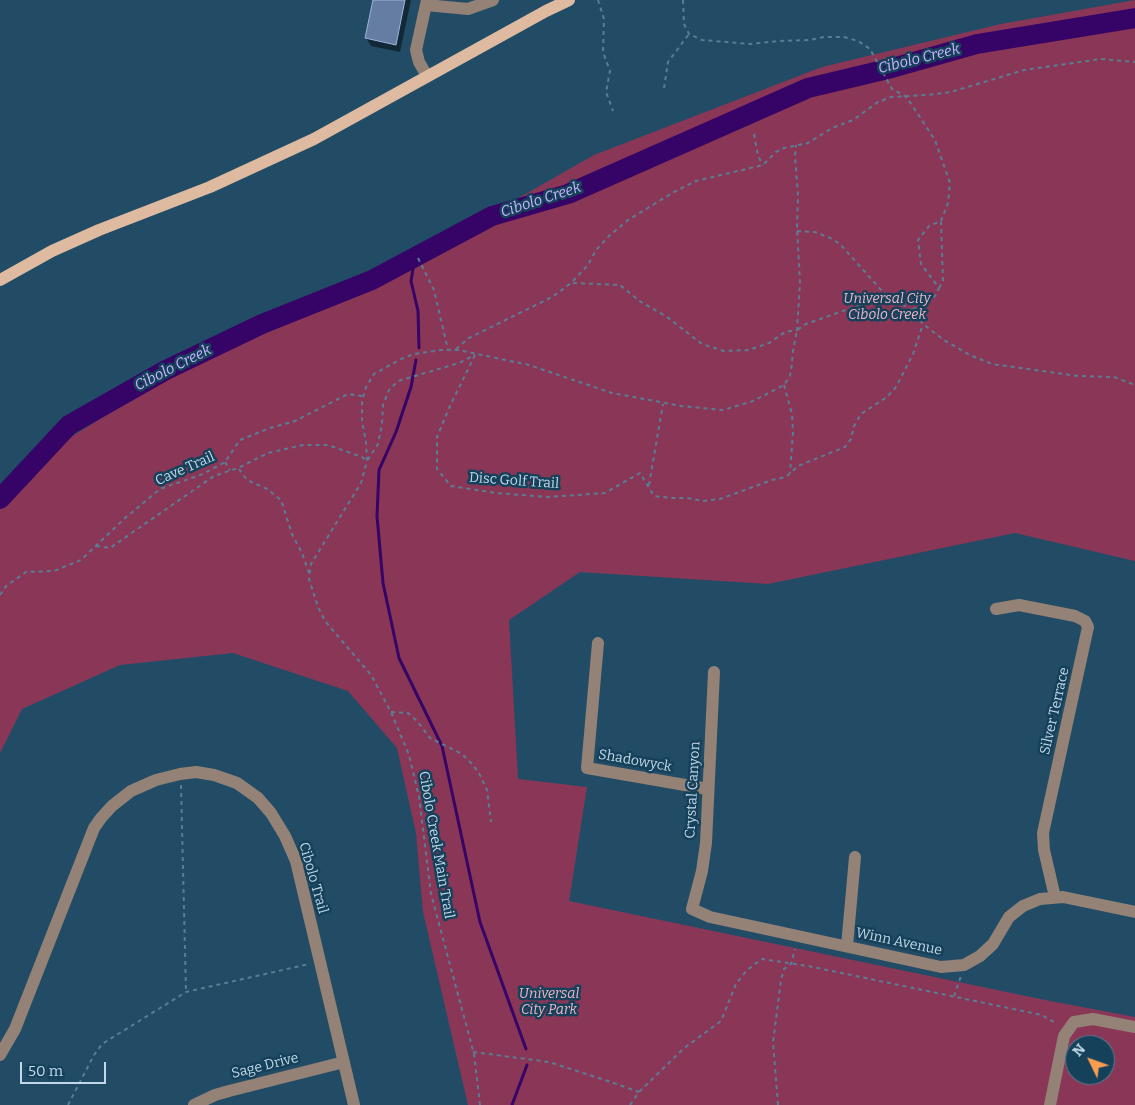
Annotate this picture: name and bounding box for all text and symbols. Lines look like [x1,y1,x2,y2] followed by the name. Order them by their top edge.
[876,40,962,78] water label: Cibolo Creek
[498,179,584,221] water label: Cibolo Creek
[843,291,931,324] park label: Universal City Cibolo Creek
[132,341,214,395] water label: Cibolo Creek
[153,448,217,490] street label: Cave Trail
[468,469,560,493] street label: Disc Golf Trail
[1037,666,1073,756] street label: Silver Terrace
[682,741,704,839] street label: Crystal Canyon
[597,746,673,776] street label: Shadowyck
[415,770,457,920] street label: Cibolo Creek Main Trail
[295,840,331,916] street label: Cibolo Trail
[854,925,944,959] street label: Winn Avenue
[519,986,579,1019] park label: Universal City Park
[1065,1035,1115,1085] north arrow
[1069,1041,1089,1060] text: N
[230,1050,300,1082] street label: Sage Drive
[22,1052,109,1084] scale bar
[28,1062,63,1080] text: 50 m

